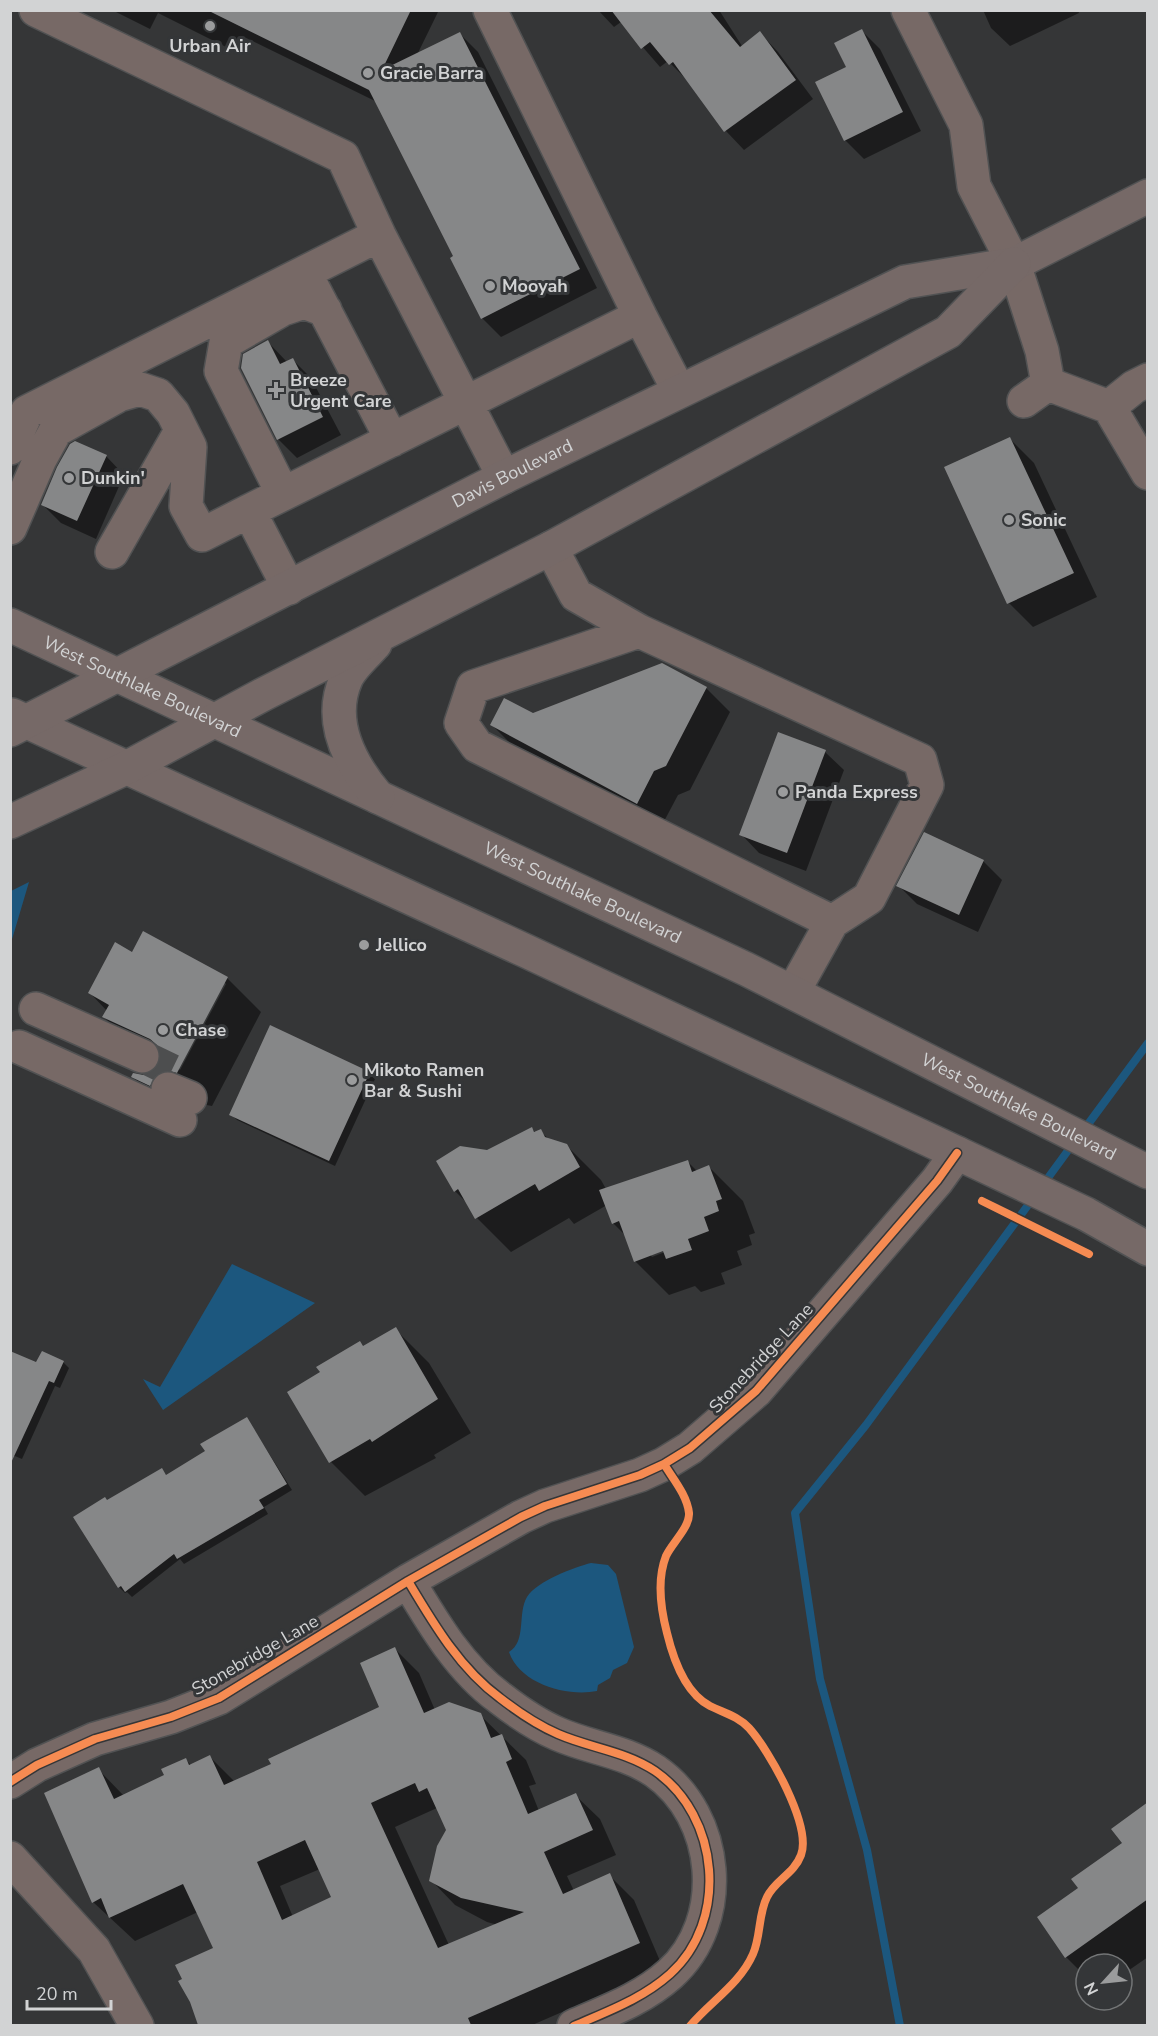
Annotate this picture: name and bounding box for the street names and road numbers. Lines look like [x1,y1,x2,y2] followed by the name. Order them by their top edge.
[448,433,577,514] street label: Davis Boulevard
[39,630,245,743] street label: West Southlake Boulevard
[480,836,685,949] street label: West Southlake Boulevard
[917,1047,1121,1166] street label: West Southlake Boulevard
[704,1298,818,1418] street label: Stonebridge Lane
[187,1609,323,1701] street label: Stonebridge Lane

